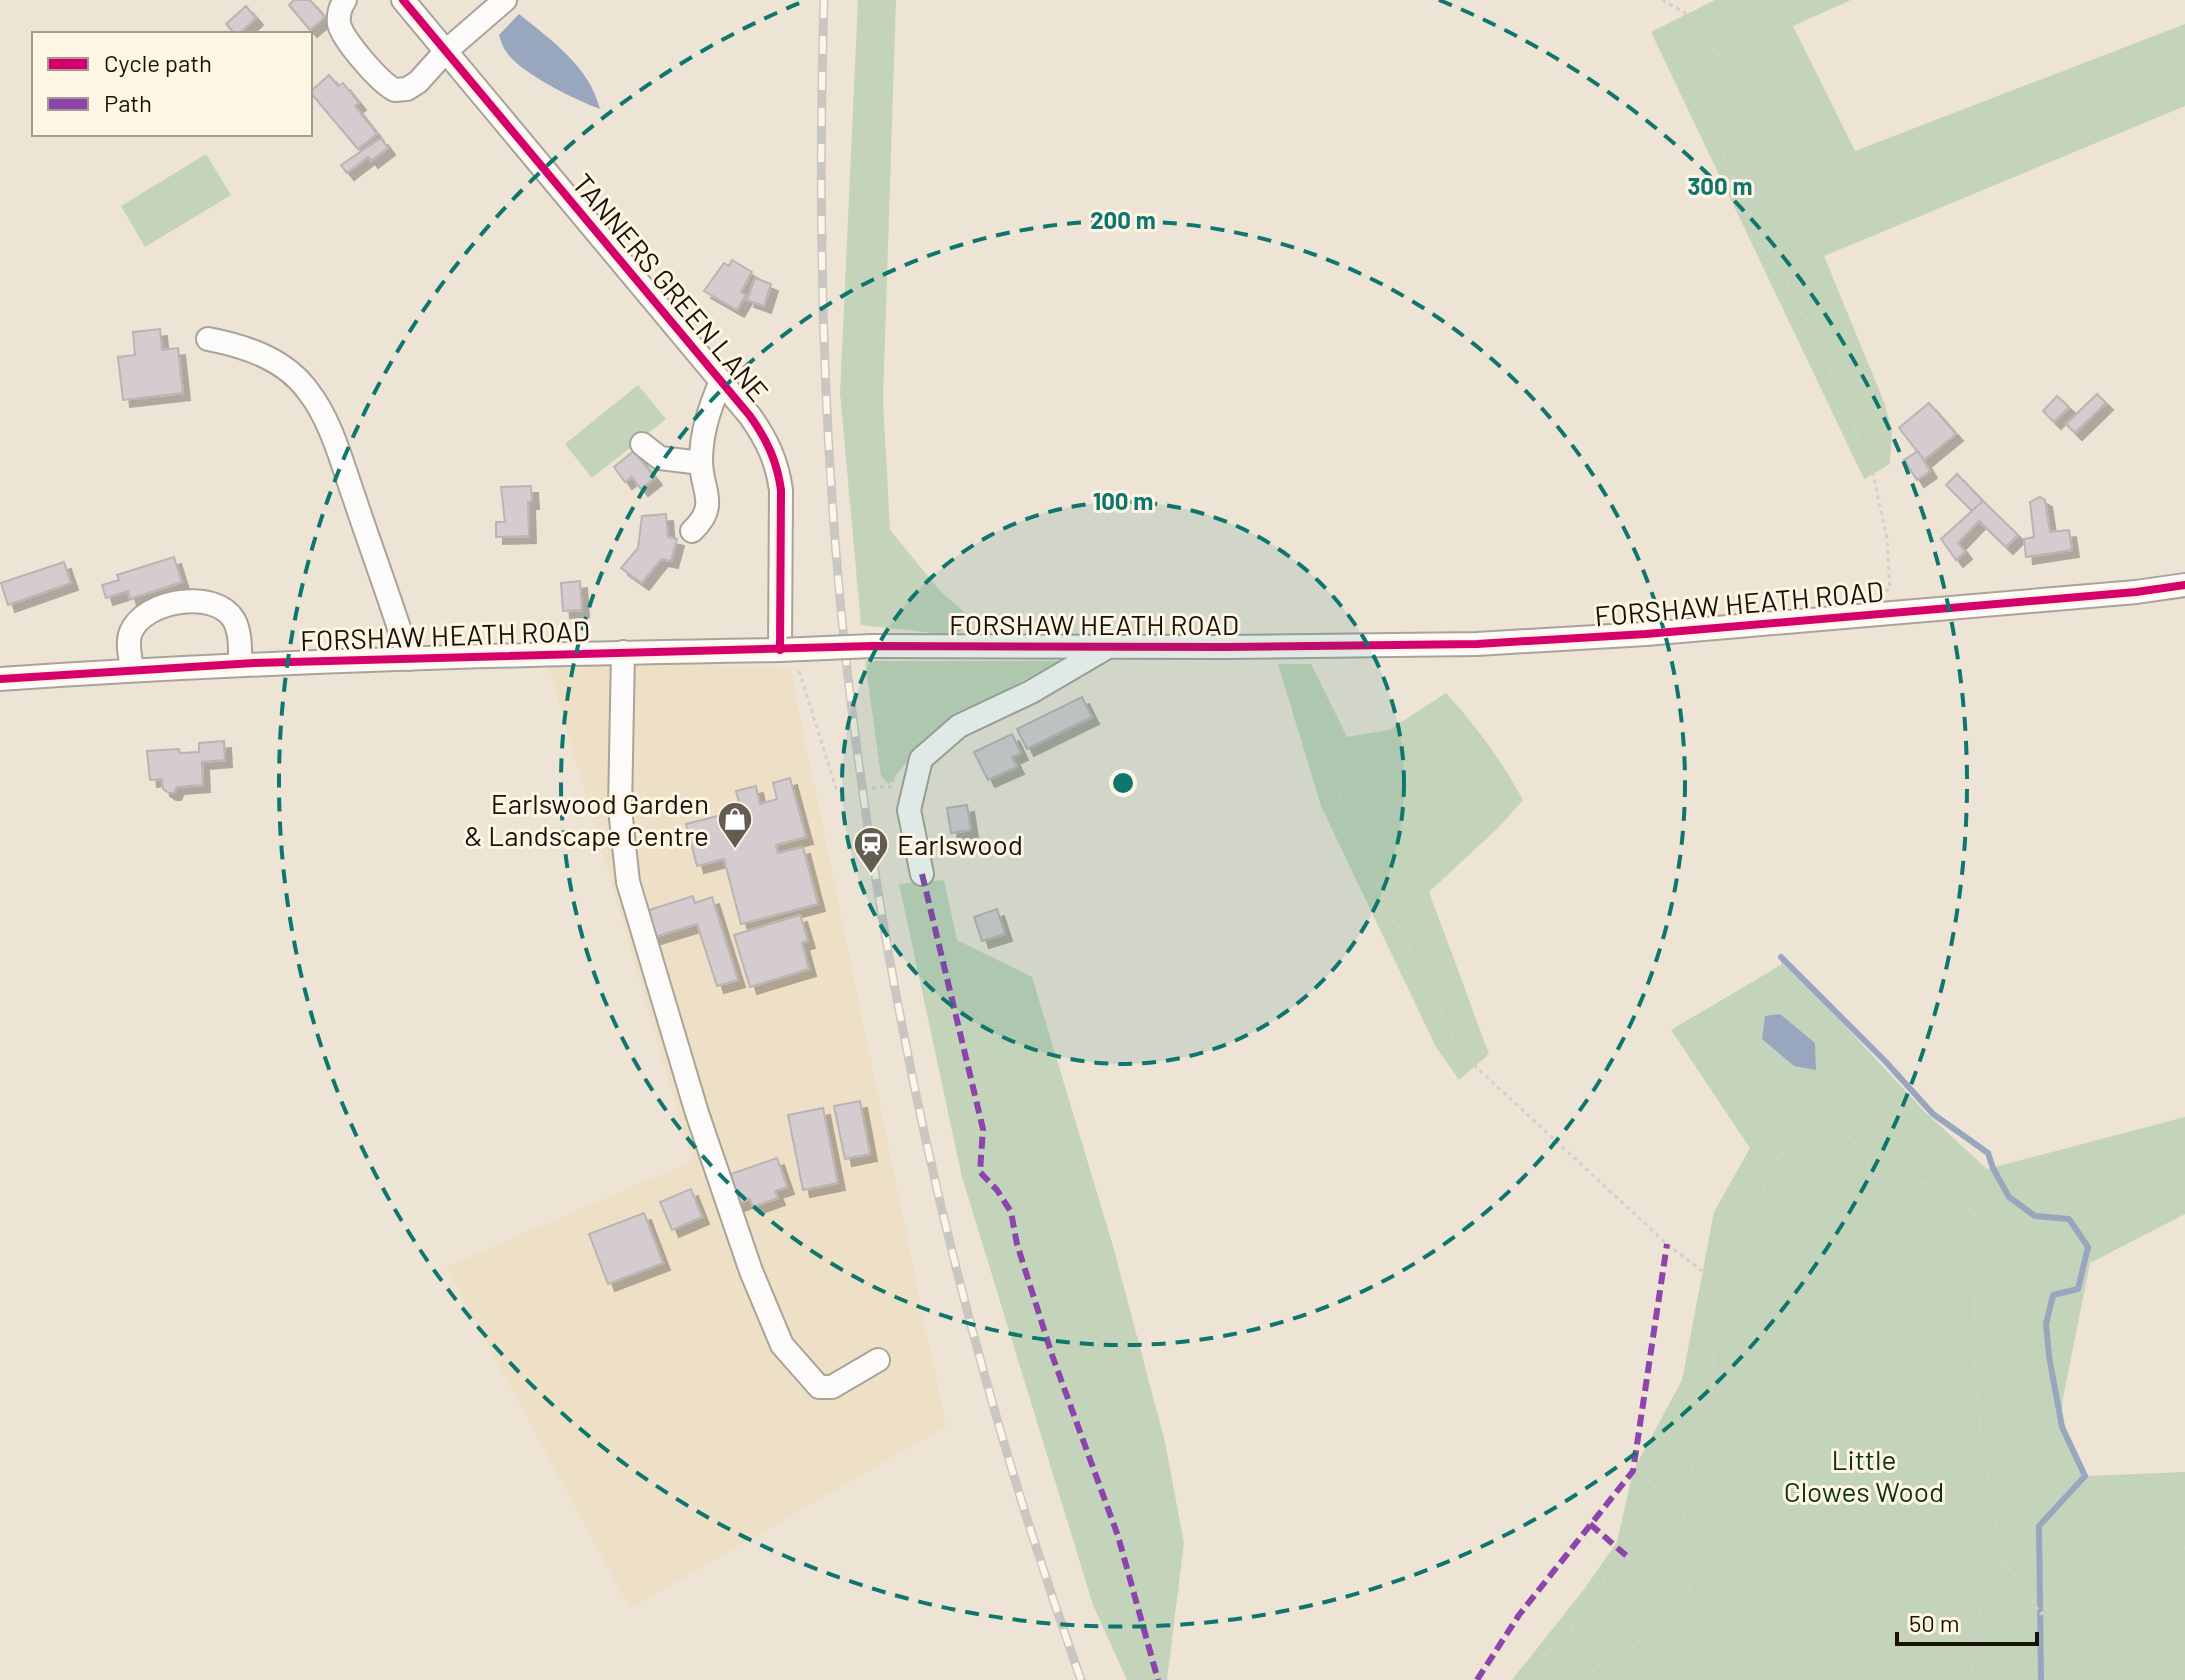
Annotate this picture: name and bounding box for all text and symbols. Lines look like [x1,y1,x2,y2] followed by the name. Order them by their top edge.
[32,32,312,136] legend
[104,48,212,77] text: Cycle path
[104,88,152,117] text: Path
[566,166,776,408] street label: TANNERS GREEN LANE
[1687,171,1753,200] text: 300 m
[1090,205,1156,234] text: 200 m
[1093,486,1153,515] text: 100 m
[1593,573,1885,633] street label: FORSHAW HEATH ROAD
[949,607,1239,641] street label: FORSHAW HEATH ROAD
[299,613,591,657] street label: FORSHAW HEATH ROAD
[1109,769,1137,797] centre of rings
[464,786,709,852] place label: Earlswood Garden & Landscape Centre
[716,800,754,850] shop icon: Earlswood Garden & Landscape Centre
[852,825,890,875] station icon: Earlswood
[897,827,1023,861] place label: Earlswood
[1784,1442,1944,1508] park label: Little Clowes Wood
[1897,1596,2037,1646] scale bar
[1909,1608,1960,1637] text: 50 m

